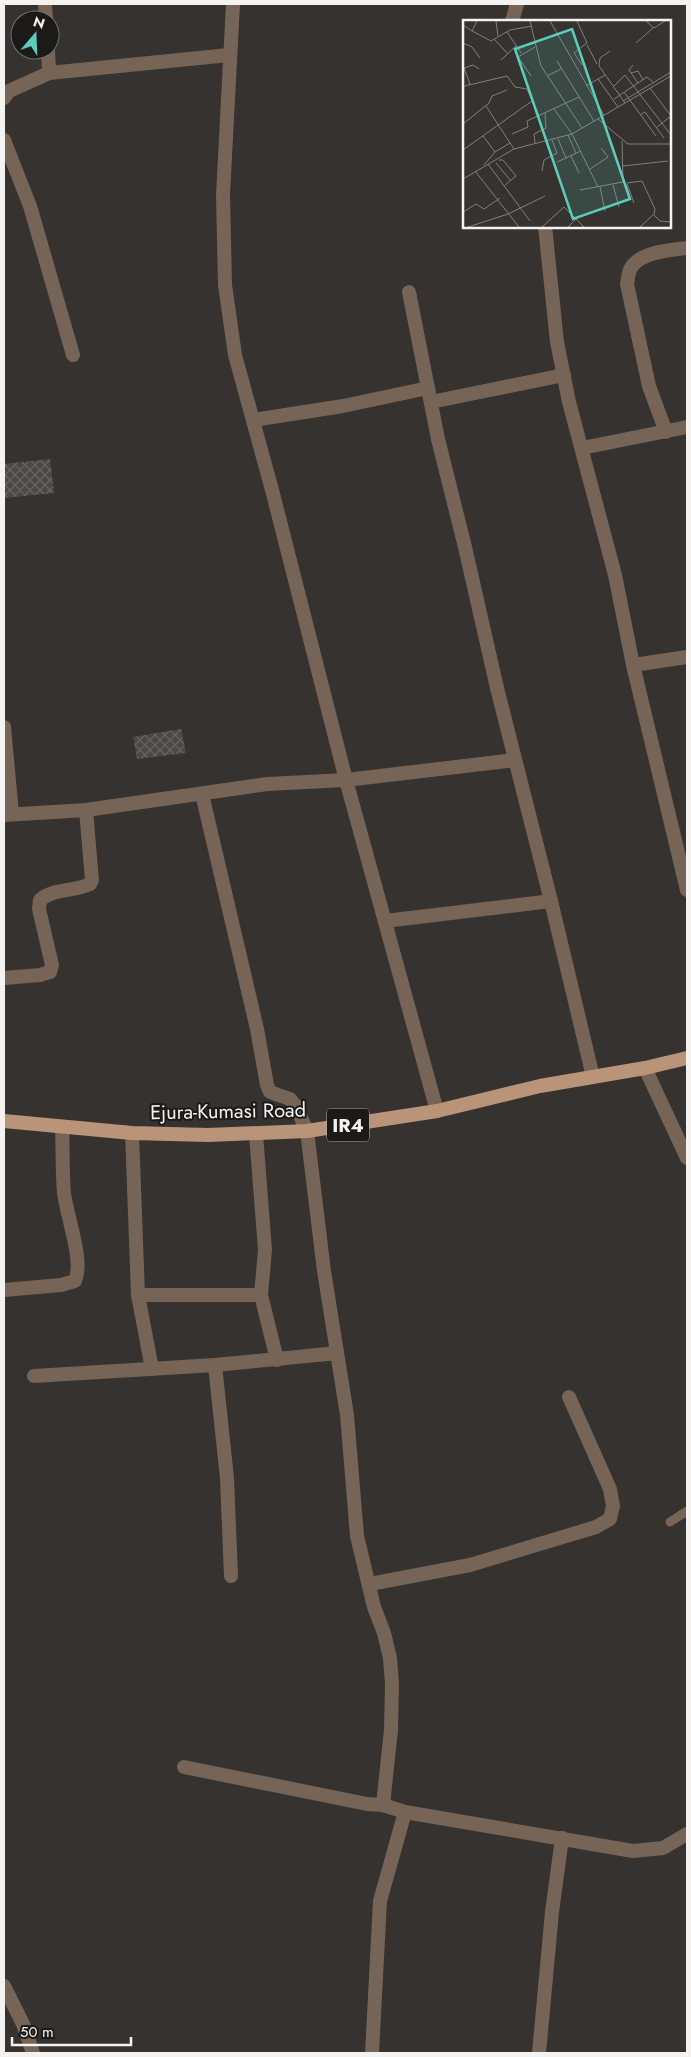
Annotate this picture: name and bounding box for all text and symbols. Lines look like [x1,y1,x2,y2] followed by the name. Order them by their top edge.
[10,10,60,60] north arrow
[31,11,48,34] text: N
[463,20,671,228] inset map
[150,1096,306,1127] street label: Ejura-Kumasi Road
[327,1108,369,1142] road number: IR4
[12,2014,131,2046] scale bar
[20,2021,54,2043] text: 50 m

